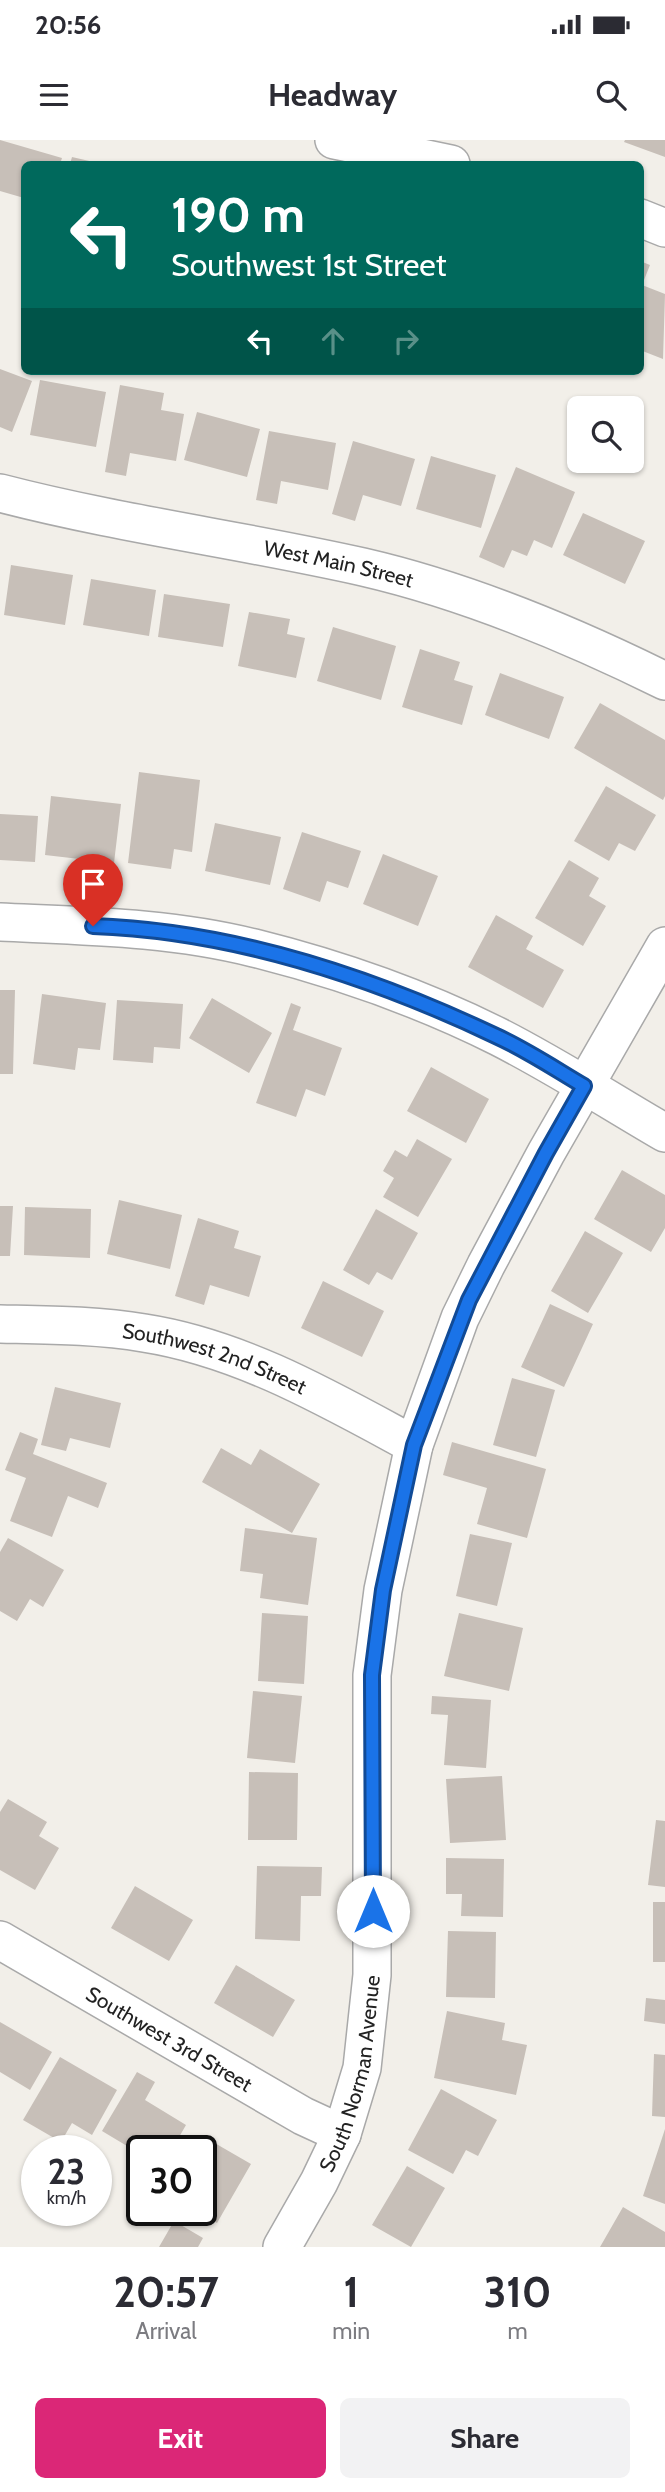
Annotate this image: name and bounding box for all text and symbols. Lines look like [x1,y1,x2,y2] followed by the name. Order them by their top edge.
[35,9,101,41] text: 20:56
[268,75,397,114] text: Headway
[35,76,73,114] icon: menu
[592,76,630,114] icon: search
[171,185,305,244] text: 190 m
[56,189,147,280] icon: left
[171,245,447,284] text: Southwest 1st Street
[241,322,279,360] icon: left
[314,322,352,360] icon: ahead
[387,322,425,360] icon: right
[567,396,644,473] map controls
[567,396,644,473] button: search
[262,535,416,592] street label: West Main Street
[63,854,123,926] pin
[74,865,112,903] icon: arrive
[121,1317,311,1399] street label: Southwest 2nd Street
[336,1874,410,1948] position arrow
[313,1974,384,2176] street label: South Norman Avenue
[82,1980,257,2096] street label: Southwest 3rd Street
[126,2135,217,2226] speed limit sign: 30
[48,2150,85,2193] text: 23
[47,2187,86,2209] text: km/h
[114,2266,219,2318] text: 20:57
[343,2266,359,2318] text: 1
[484,2266,551,2318] text: 310
[136,2317,197,2345] text: Arrival
[332,2317,370,2345] text: min
[507,2317,528,2345] text: m
[35,2398,326,2478] button: Exit
[340,2398,630,2478] button: Share

